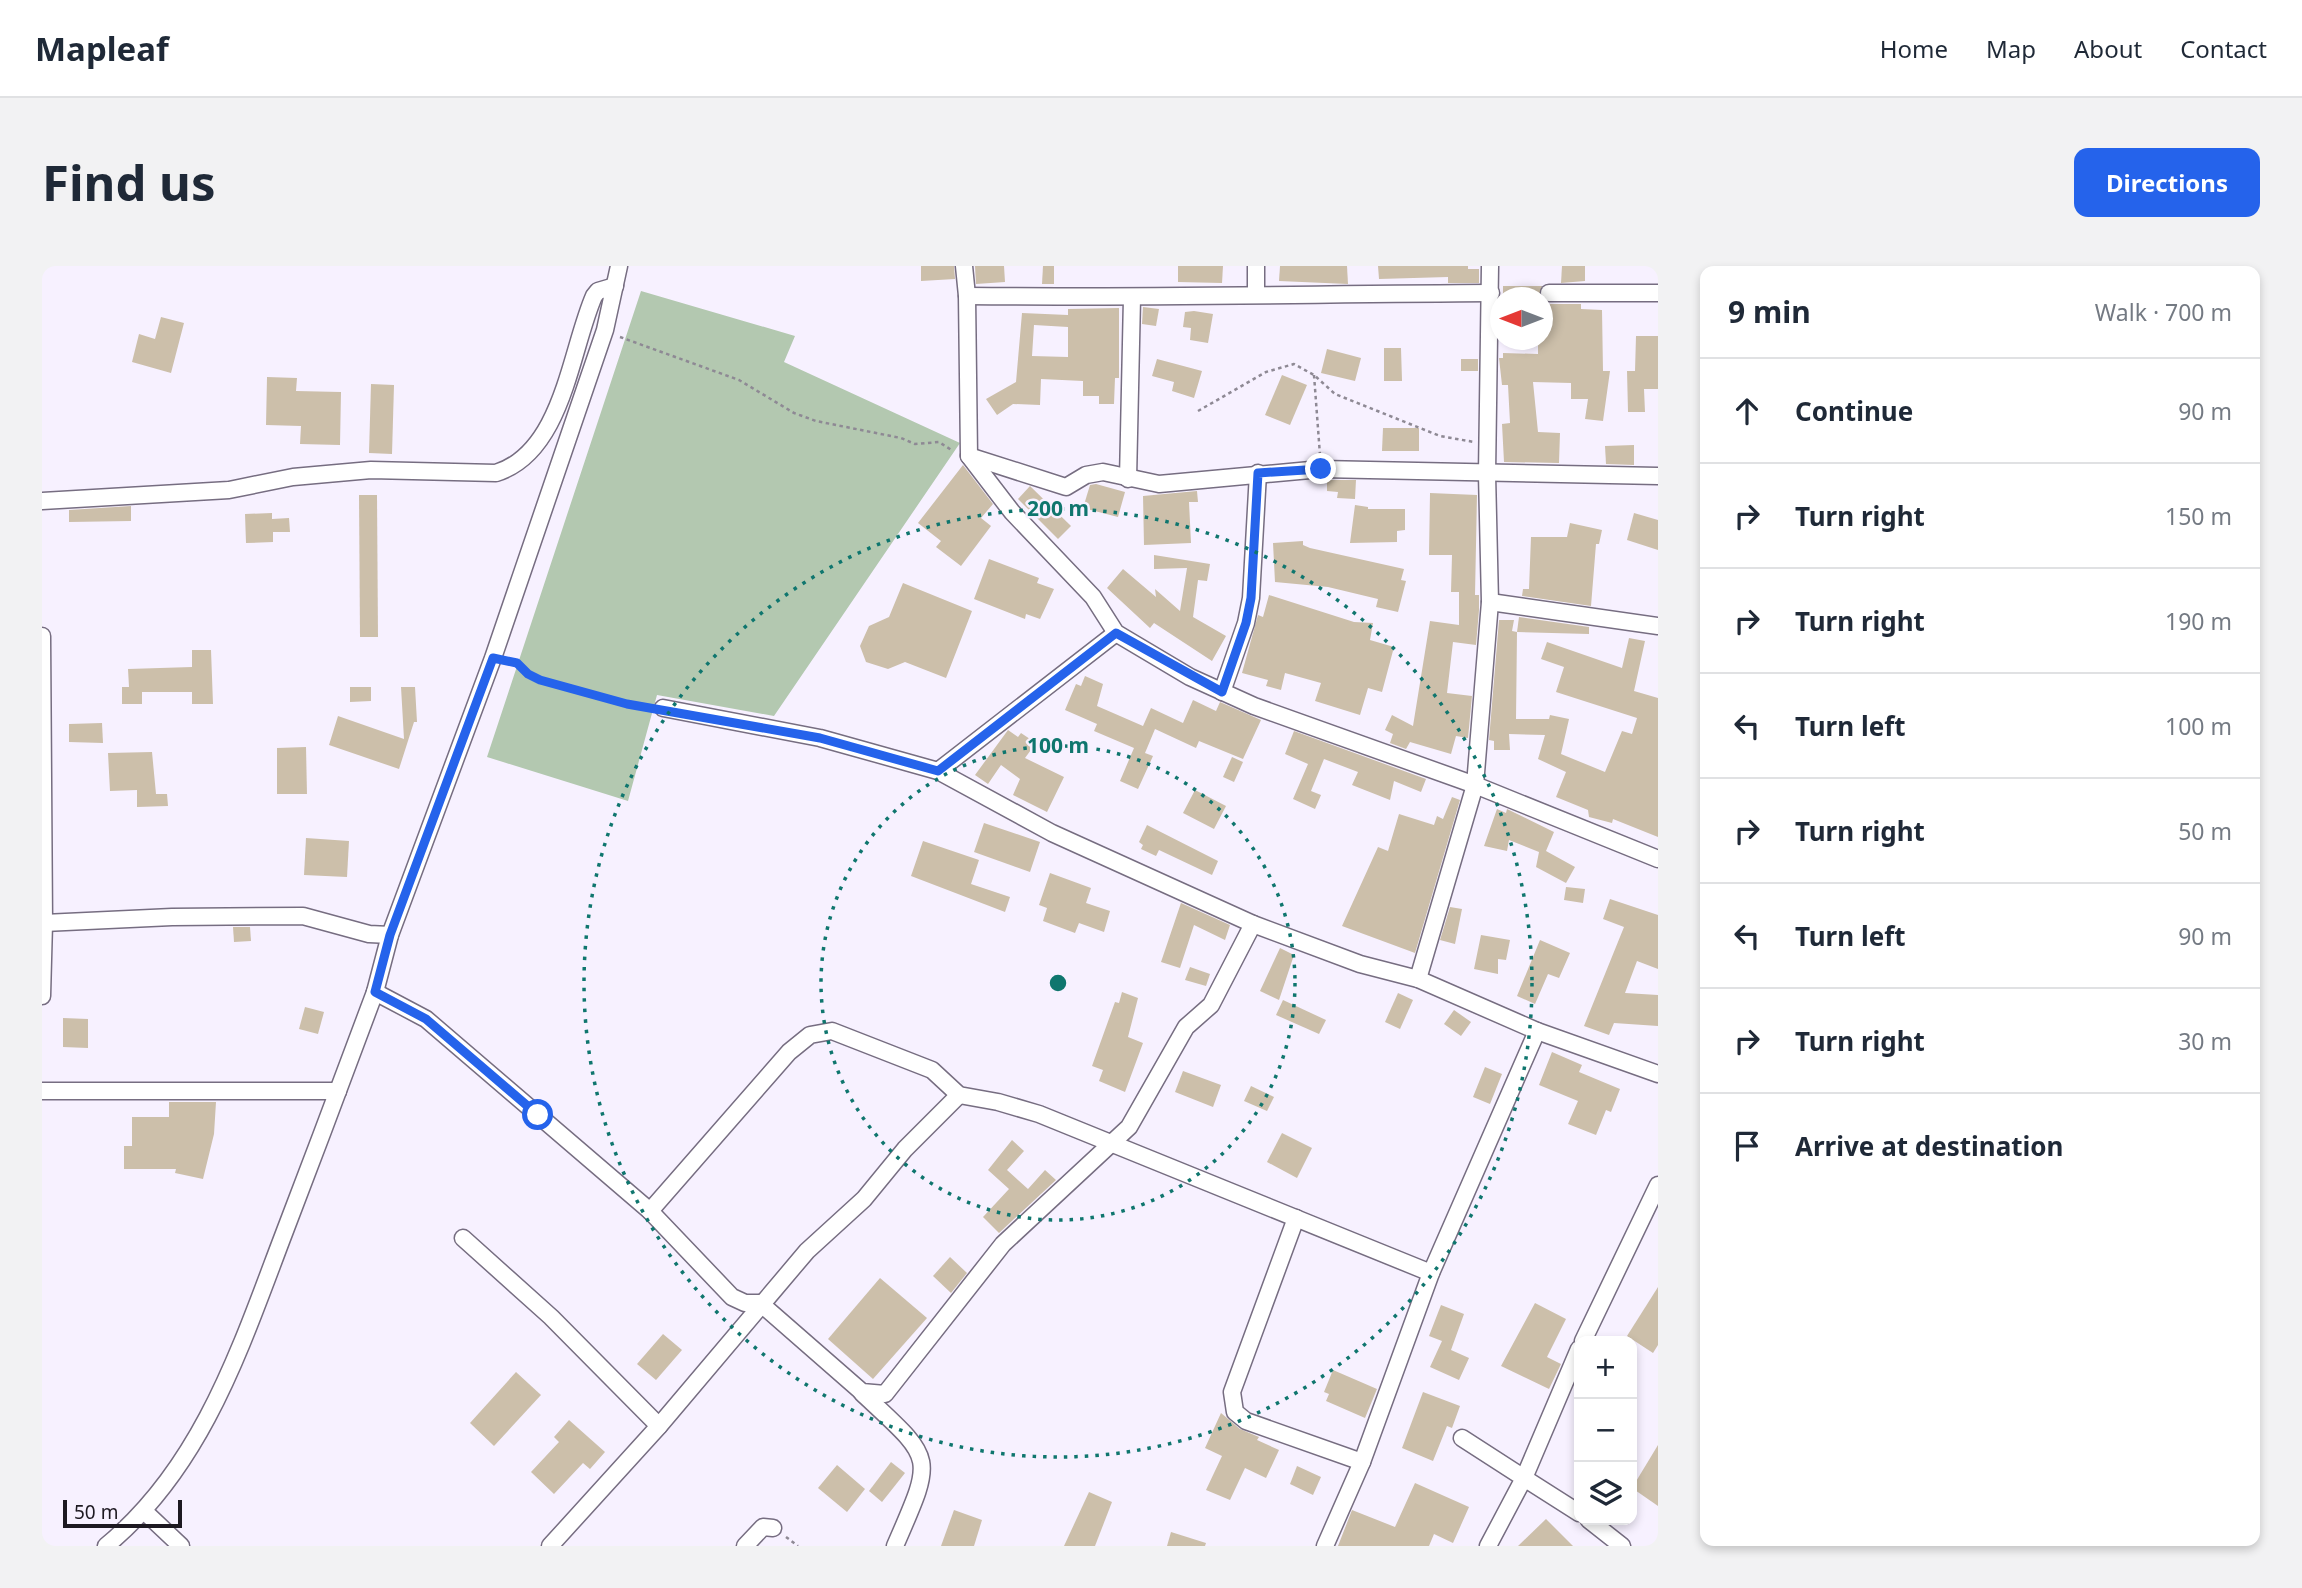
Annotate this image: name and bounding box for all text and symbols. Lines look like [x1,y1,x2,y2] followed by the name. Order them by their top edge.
[35,26,169,71] text: Mapleaf
[1880,32,1948,65] text: Home
[1986,32,2036,65] text: Map
[2074,32,2142,65] text: About
[2180,32,2267,65] text: Contact
[2074,148,2260,217] button: Directions
[42,149,216,215] text: Find us
[1490,287,1553,350] north arrow
[1728,291,1811,332] text: 9 min
[2095,296,2232,328] text: Walk · 700 m
[1728,392,1766,430] icon: ahead
[1795,393,1913,429] text: Continue
[2178,395,2232,427] text: 90 m
[1305,453,1336,484] route end
[1027,494,1089,522] text: 200 m
[1728,497,1766,535] icon: right
[1795,498,1925,534] text: Turn right
[2165,500,2232,532] text: 150 m
[1728,602,1766,640] icon: right
[1795,603,1925,639] text: Turn right
[2165,605,2232,637] text: 190 m
[1728,707,1766,745] icon: left
[1795,708,1906,744] text: Turn left
[2165,710,2232,742] text: 100 m
[1027,731,1089,759] text: 100 m
[1728,812,1766,850] icon: right
[1795,813,1925,849] text: Turn right
[2178,815,2232,847] text: 50 m
[1728,917,1766,955] icon: left
[1795,918,1906,954] text: Turn left
[2178,920,2232,952] text: 90 m
[1046,971,1070,995] centre of rings
[1728,1022,1766,1060] icon: right
[1795,1023,1925,1059] text: Turn right
[2178,1025,2232,1057] text: 30 m
[522,1099,553,1130] route start
[1728,1127,1766,1165] icon: arrive
[1795,1128,2064,1164] text: Arrive at destination
[1574,1336,1637,1525] map controls
[1574,1336,1637,1399] button: +
[1574,1399,1637,1462] button: −
[1574,1462,1637,1525] button: layers
[63,1497,182,1529] scale bar
[74,1499,118,1525] text: 50 m

